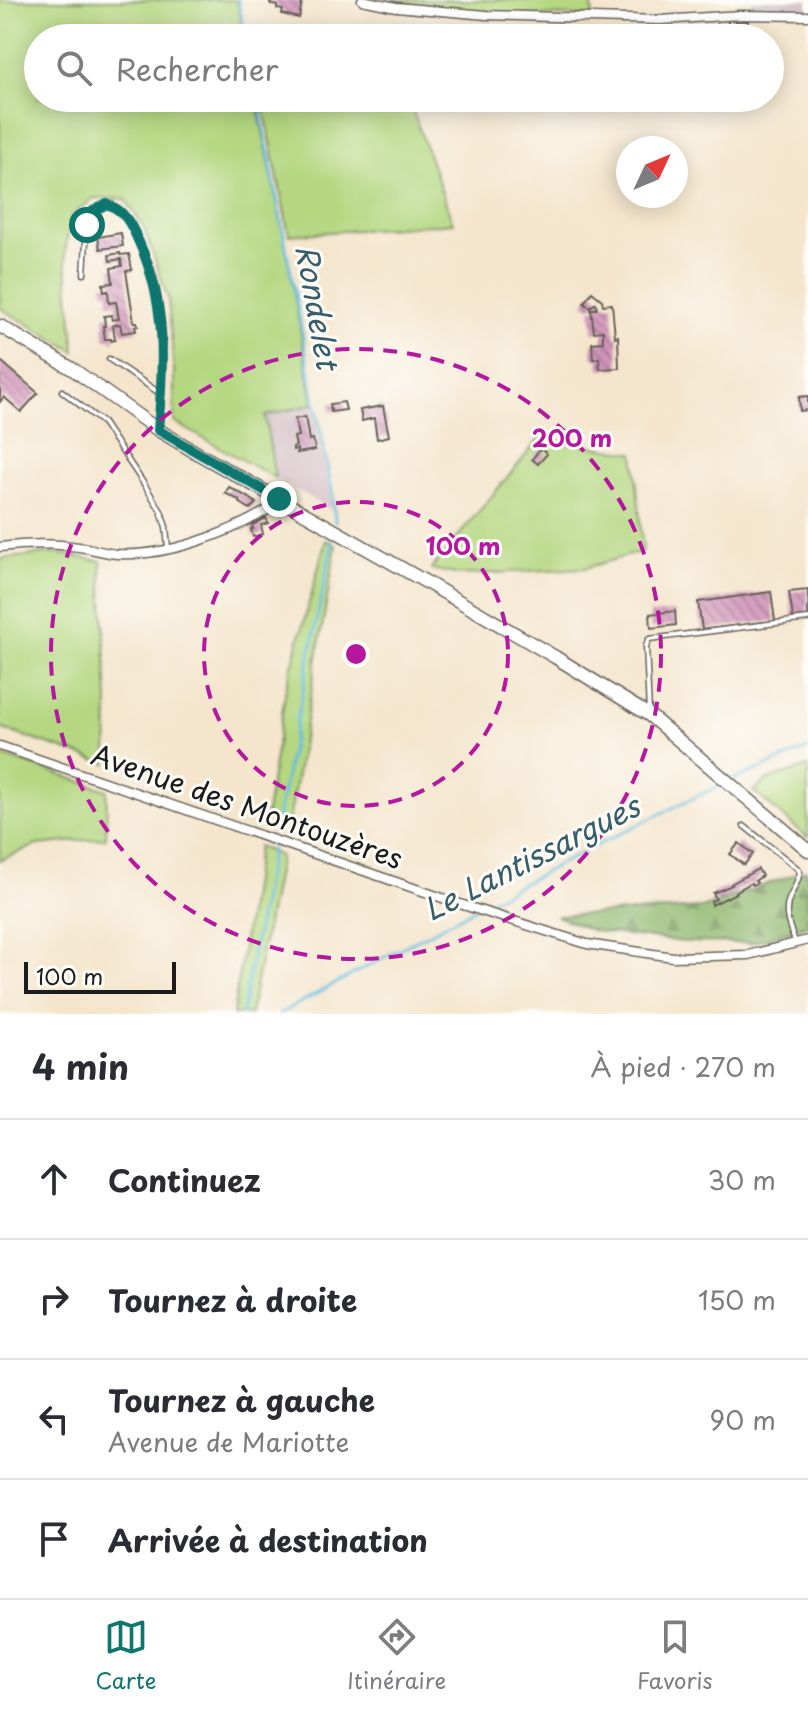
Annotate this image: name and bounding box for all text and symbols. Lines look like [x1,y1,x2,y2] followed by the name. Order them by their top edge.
[24,24,784,112] search box
[52,46,96,90] icon: search
[116,46,279,91] text: Rechercher
[616,136,688,208] north arrow
[69,207,105,243] route start
[285,241,352,376] water label: Rondelet
[532,419,612,455] text: 200 m
[261,481,297,517] route end
[426,527,500,563] text: 100 m
[342,640,370,668] centre of rings
[86,732,409,879] street label: Avenue des Montouzères
[415,782,649,931] water label: Le Lantissargues
[24,958,176,994] scale bar
[36,959,103,992] text: 100 m
[32,1040,129,1092] text: 4 min
[590,1047,776,1086] text: À pied · 270 m
[32,1157,76,1201] icon: ahead
[108,1157,261,1202] text: Continuez
[708,1160,776,1199] text: 30 m
[32,1277,76,1321] icon: right
[108,1277,357,1322] text: Tournez à droite
[698,1280,776,1319] text: 150 m
[108,1377,375,1422] text: Tournez à gauche
[32,1397,76,1441] icon: left
[709,1400,776,1439] text: 90 m
[108,1422,349,1461] text: Avenue de Mariotte
[32,1517,76,1561] icon: arrive
[108,1517,428,1562] text: Arrivée à destination
[95,1615,156,1696] tab: Carte
[347,1615,446,1696] tab: Itinéraire
[637,1615,713,1696] tab: Favoris

